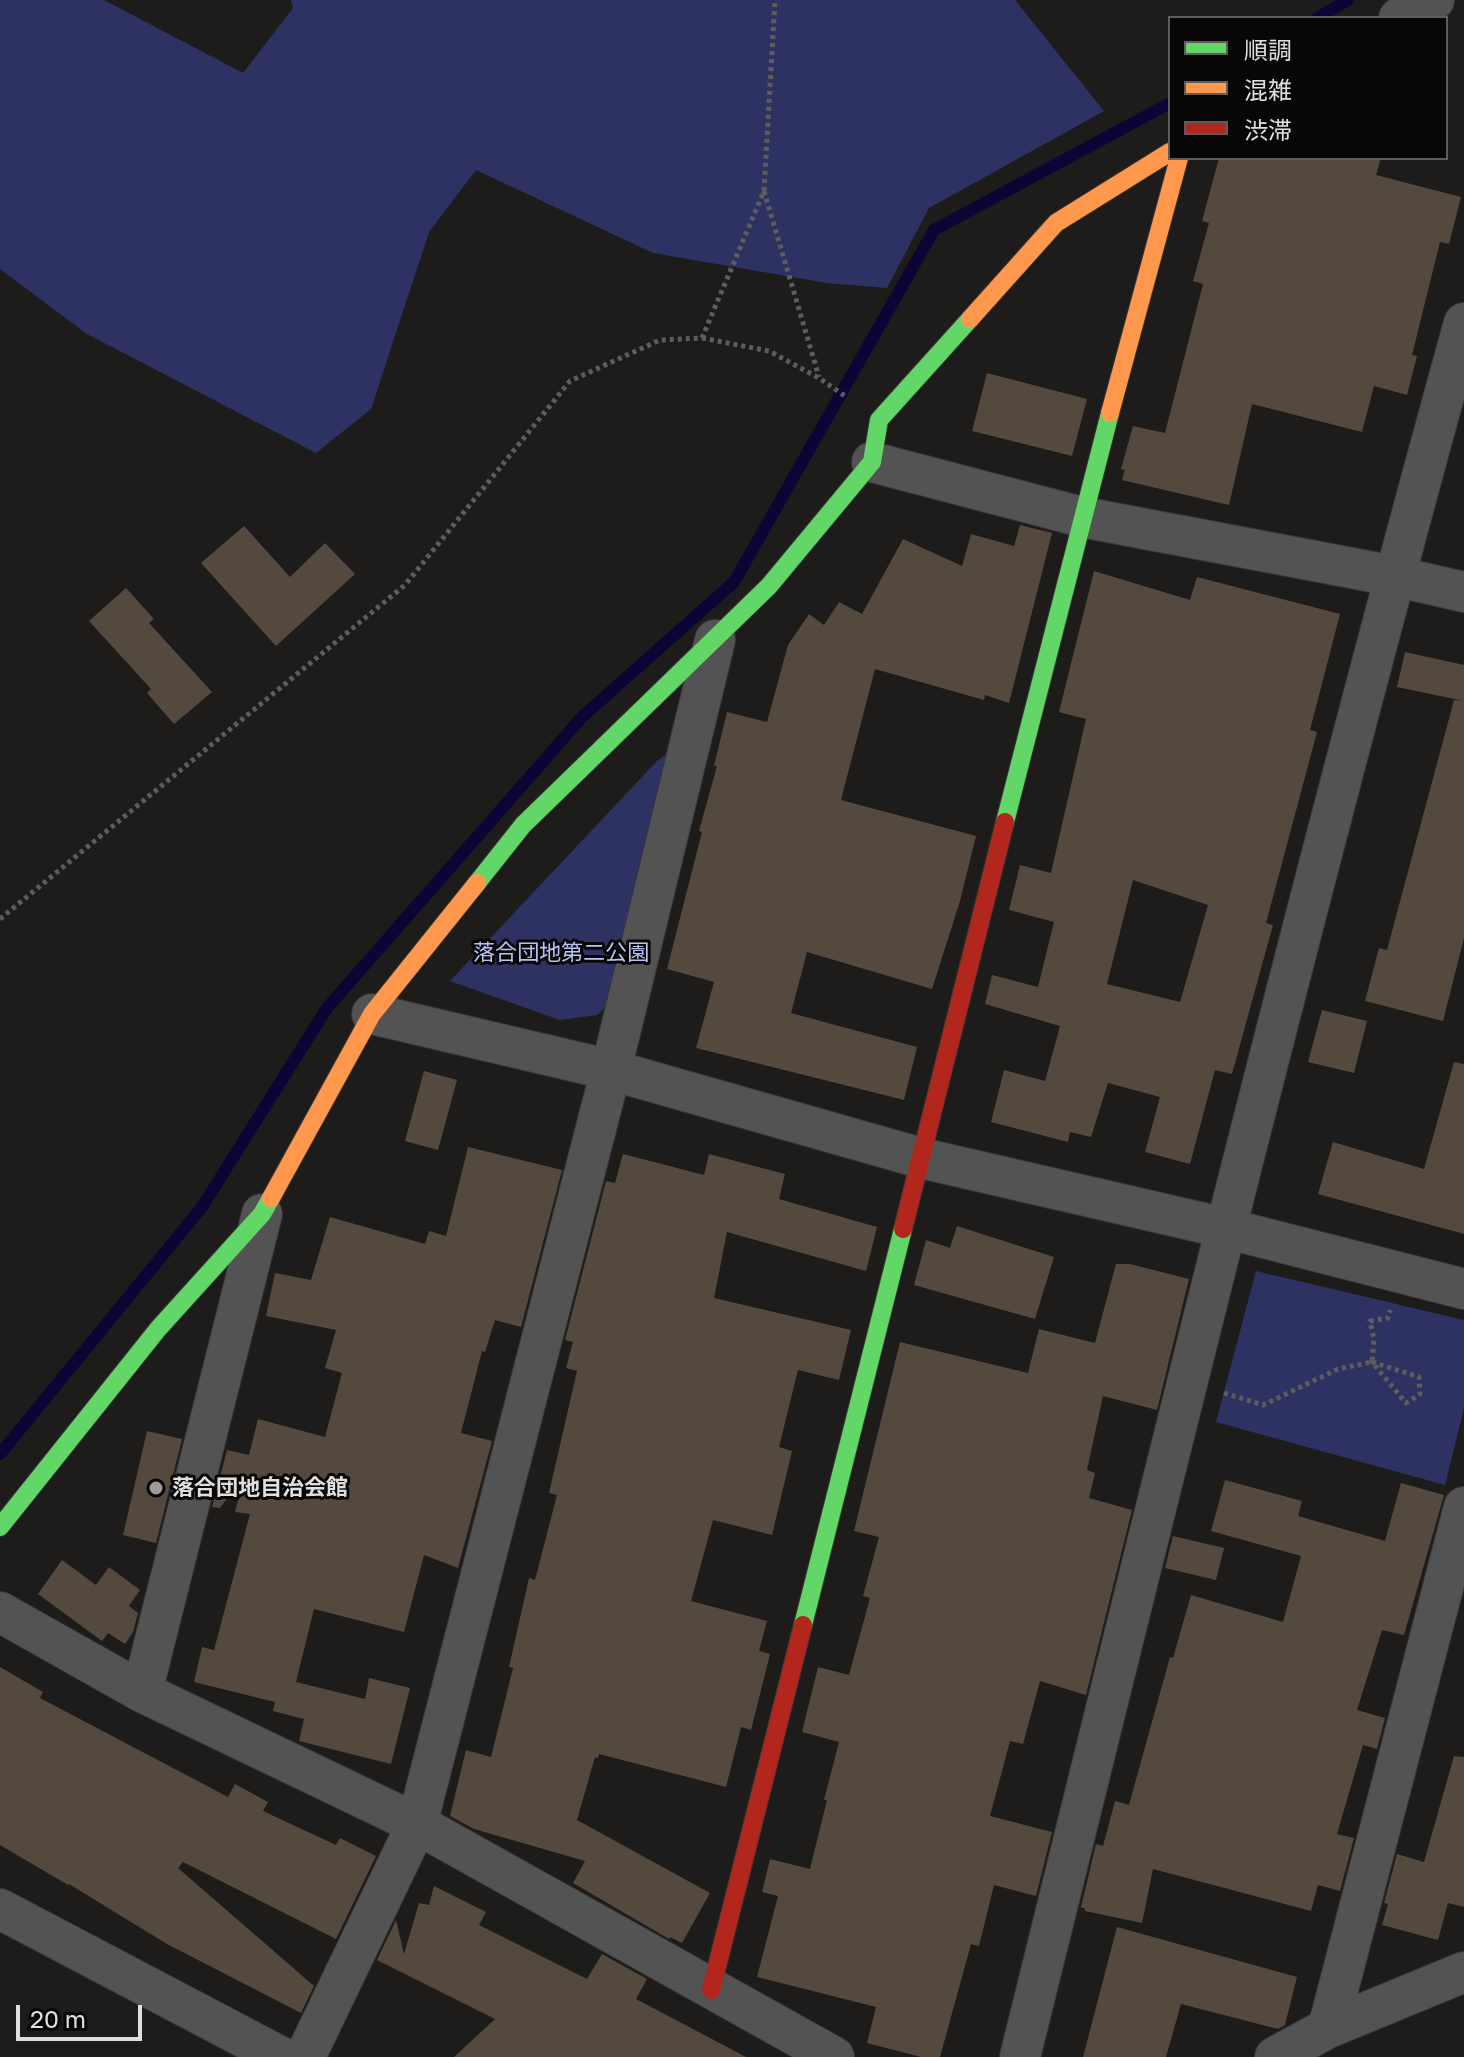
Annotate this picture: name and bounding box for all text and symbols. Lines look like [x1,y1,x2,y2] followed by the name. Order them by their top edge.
[1168,16,1448,160] legend
[1244,35,1292,64] text: 順調
[1244,75,1292,104] text: 混雑
[1244,115,1292,144] text: 渋滞
[473,940,649,966] park label: 落合団地第二公園
[172,1475,348,1501] place label: 落合団地自治会館
[147,1479,165,1497] marker: 落合団地自治会館
[20,1989,146,2039] scale bar
[30,2004,86,2033] text: 20 m

